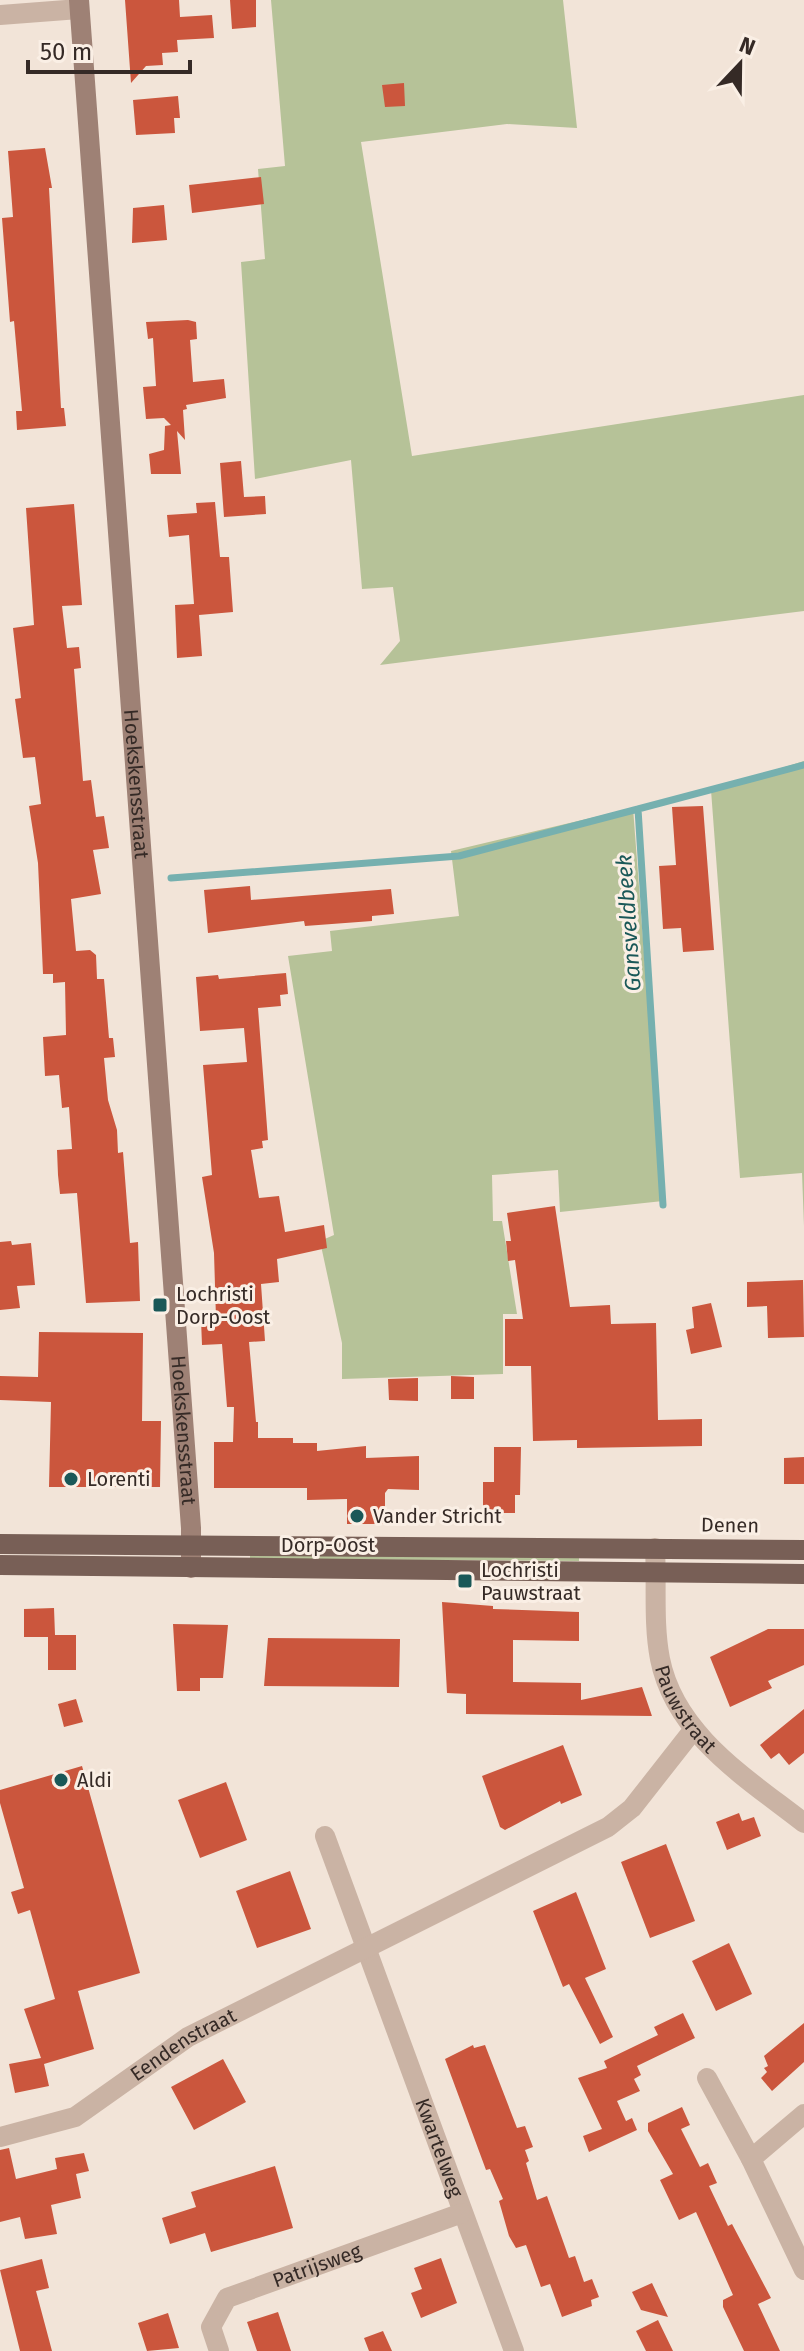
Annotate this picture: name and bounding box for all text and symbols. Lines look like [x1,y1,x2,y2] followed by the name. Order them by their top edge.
[28,24,190,74] scale bar
[700,24,780,104] north arrow
[735,31,759,61] text: N
[40,38,92,66] text: 50 m
[119,708,154,860] street label: Hoekskensstraat
[610,854,647,992] water label: Gansveldbeek
[176,1282,271,1329] place label: Lochristi Dorp-Oost
[151,1296,169,1314] marker: Lochristi Dorp-Oost
[166,1354,201,1507] street label: Hoekskensstraat
[87,1467,151,1491] place label: Lorenti
[62,1470,80,1488] marker: Lorenti
[373,1504,503,1528] place label: Vander Stricht
[348,1507,366,1525] marker: Vander Stricht
[701,1512,759,1538] street label: Denen
[281,1533,376,1557] street label: Dorp-Oost
[481,1558,582,1605] place label: Lochristi Pauwstraat
[456,1572,474,1590] marker: Lochristi Pauwstraat
[650,1662,722,1759] street label: Pauwstraat
[77,1768,112,1792] place label: Aldi
[52,1771,70,1789] marker: Aldi
[125,2003,241,2086] street label: Eendenstraat
[410,2095,469,2201] street label: Kwartelweg
[269,2238,365,2293] street label: Patrijsweg

